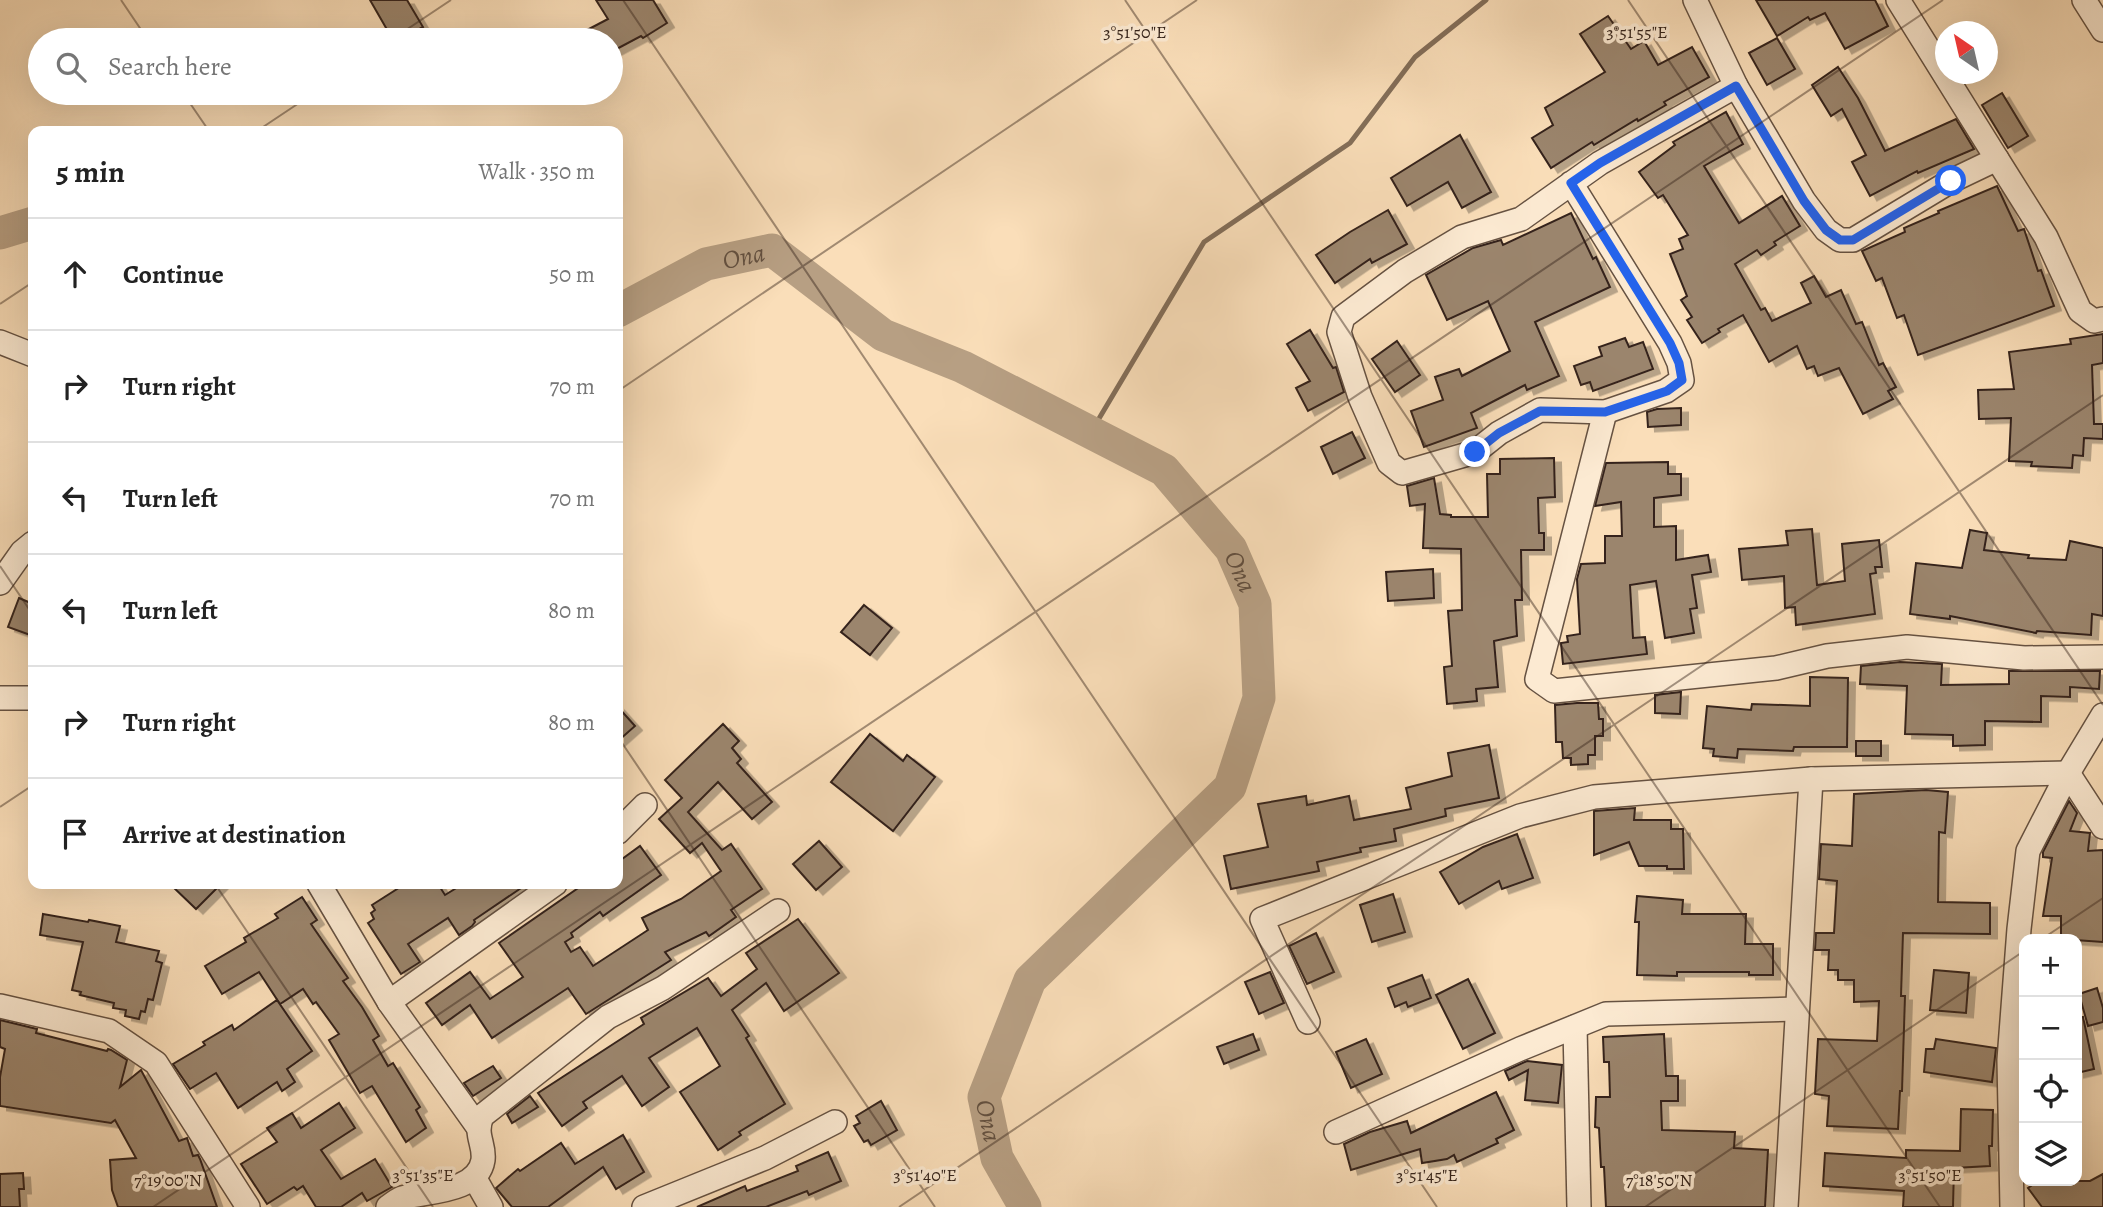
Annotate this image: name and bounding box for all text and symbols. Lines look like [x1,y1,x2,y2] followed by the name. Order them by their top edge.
[1103,20,1167,44] text: 3°51'50"E
[1606,20,1668,44] text: 3°51'55"E
[1935,21,1998,84] north arrow
[28,28,623,105] search box
[52,48,90,86] icon: search
[108,49,232,84] text: Search here
[56,152,125,192] text: 5 min
[479,156,595,187] text: Walk · 350 m
[1935,165,1966,196] route start
[719,235,768,278] water label: Ona
[56,255,94,293] icon: ahead
[123,257,224,292] text: Continue
[549,259,595,290] text: 50 m
[56,367,94,405] icon: right
[123,369,236,404] text: Turn right
[549,371,595,402] text: 70 m
[1459,436,1490,467] route end
[56,479,94,517] icon: left
[123,481,218,516] text: Turn left
[549,483,595,514] text: 70 m
[1216,545,1265,598] water label: Ona
[56,591,94,629] icon: left
[123,593,218,628] text: Turn left
[548,595,595,626] text: 80 m
[56,703,94,741] icon: right
[123,705,236,740] text: Turn right
[548,707,595,738] text: 80 m
[56,815,94,853] icon: arrive
[123,817,346,852] text: Arrive at destination
[2019,934,2082,1186] map controls
[2019,934,2082,997] button: +
[2019,997,2082,1060] button: −
[2019,1060,2082,1123] button: locate
[967,1096,1011,1145] water label: Ona
[2019,1123,2082,1186] button: layers
[392,1163,454,1187] text: 3°51'35"E
[893,1163,957,1187] text: 3°51'40"E
[1396,1163,1458,1187] text: 3°51'45"E
[1898,1163,1962,1187] text: 3°51'50"E
[134,1168,202,1192] text: 7°19'00"N
[1626,1168,1692,1192] text: 7°18'50"N

